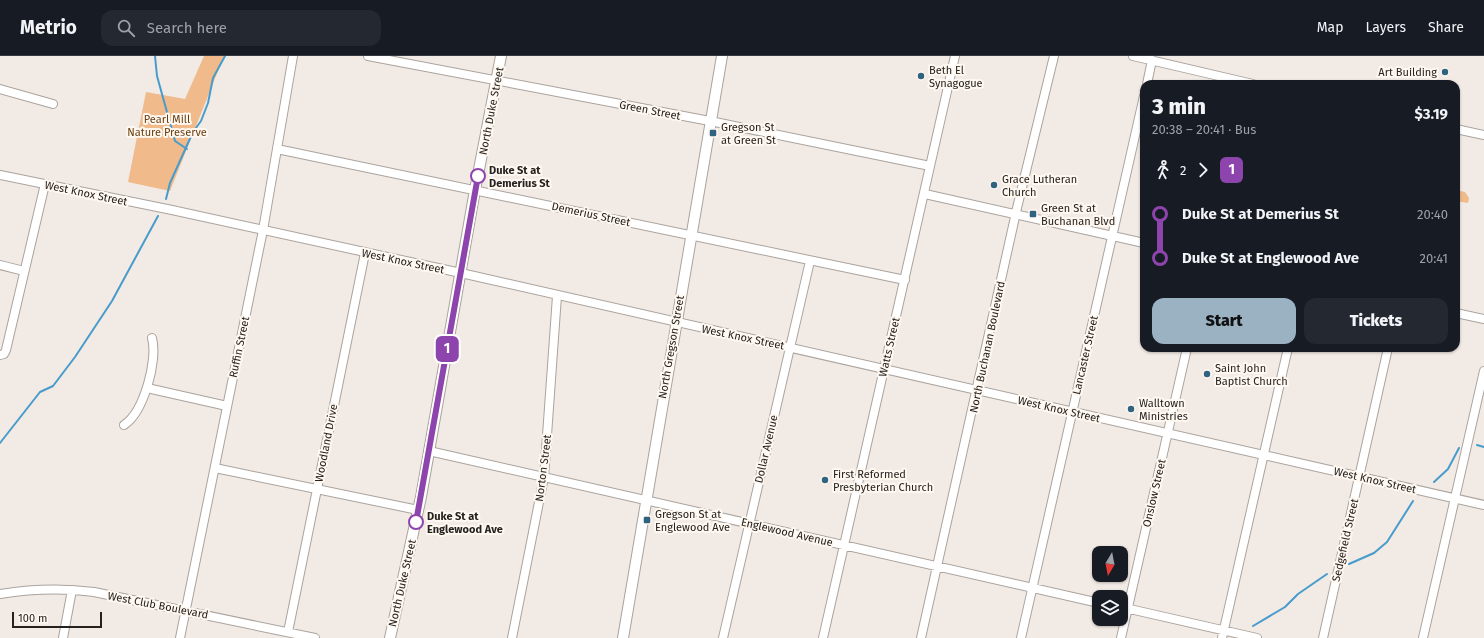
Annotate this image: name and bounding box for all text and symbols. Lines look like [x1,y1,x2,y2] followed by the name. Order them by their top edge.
[101,10,381,46] search box
[20,16,77,39] text: Metrio
[115,17,137,39] icon: search
[147,19,227,37] text: Search here
[1317,19,1343,36] text: Map
[1365,19,1406,36] text: Layers
[1428,19,1464,36] text: Share
[929,64,983,90] place label: Beth El Synagogue
[477,66,506,156] street label: North Duke Street
[1378,66,1437,79] place label: Art Building
[1440,67,1450,77] marker: Art Building
[916,71,926,81] marker: Beth El Synagogue
[1152,93,1206,120] text: 3 min
[618,98,682,123] street label: Green Street
[1415,105,1448,123] text: $3.19
[127,113,207,139] park label: Pearl Mill Nature Preserve
[721,121,776,147] place label: Gregson St at Green St
[1152,122,1256,137] text: 20:38 – 20:41 · Bus
[708,128,718,138] marker: Gregson St at Green St
[1152,159,1174,181] icon: walk
[1192,159,1214,181] icon: forward
[1228,161,1235,178] text: 1
[1180,163,1186,178] text: 2
[489,164,551,190] place label: Duke St at Demerius St
[470,168,486,184] marker: Duke St at Demerius St
[1002,173,1077,199] place label: Grace Lutheran Church
[43,178,129,209] street label: West Knox Street
[989,180,999,190] marker: Grace Lutheran Church
[550,200,631,229] street label: Demerius Street
[1041,202,1115,228] place label: Green St at Buchanan Blvd
[1182,205,1339,223] text: Duke St at Demerius St
[1417,207,1448,222] text: 20:40
[1028,209,1038,219] marker: Green St at Buchanan Blvd
[360,246,446,277] street label: West Knox Street
[1182,249,1359,267] text: Duke St at Englewood Ave
[1419,251,1448,266] text: 20:41
[967,280,1008,414] street label: North Buchanan Boulevard
[656,294,687,400] street label: North Gregson Street
[1152,298,1296,344] button: Start
[1304,298,1448,344] button: Tickets
[1070,314,1101,396] street label: Lancaster Street
[227,315,252,379] street label: Ruffin Street
[876,316,903,378] street label: Watts Street
[700,322,786,353] street label: West Knox Street
[434,336,460,362] line badge: 1
[444,340,450,357] text: 1
[1215,362,1288,388] place label: Saint John Baptist Church
[1202,369,1212,379] marker: Saint John Baptist Church
[1016,394,1101,425] street label: West Knox Street
[1139,397,1188,423] place label: Walltown Ministries
[313,403,340,483] street label: Woodland Drive
[1126,404,1136,414] marker: Walltown Ministries
[752,414,781,484] street label: Dollar Avenue
[533,434,554,502] street label: Norton Street
[1140,458,1169,528] street label: Onslow Street
[1332,465,1417,496] street label: West Knox Street
[833,468,933,494] place label: First Reformed Presbyterian Church
[820,475,830,485] marker: First Reformed Presbyterian Church
[1330,497,1361,583] street label: Sedgefield Street
[655,508,730,534] place label: Gregson St at Englewood Ave
[427,510,503,536] place label: Duke St at Englewood Ave
[408,514,424,530] marker: Duke St at Englewood Ave
[642,515,652,525] marker: Gregson St at Englewood Ave
[740,516,834,549] street label: Englewood Avenue
[386,538,419,628] street label: North Duke Street
[1092,546,1128,582] north arrow
[1092,546,1128,626] map controls
[106,589,209,622] street label: West Club Boulevard
[1092,590,1128,626] button: layers
[12,610,102,629] scale bar
[18,612,47,625] text: 100 m

